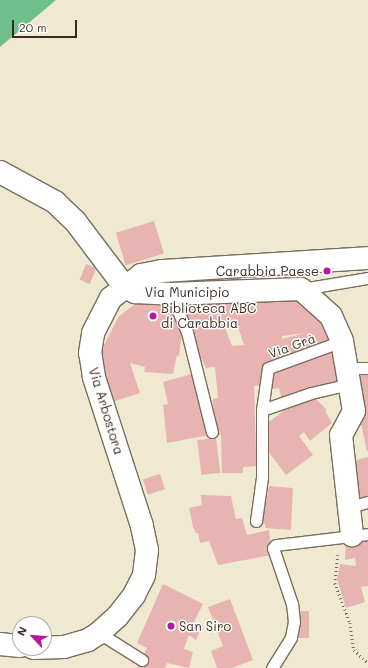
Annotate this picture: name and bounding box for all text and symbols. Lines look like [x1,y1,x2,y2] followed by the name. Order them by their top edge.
[14,12,79,38] scale bar
[19,19,47,35] text: 20 m
[216,263,319,279] place label: Carabbia Paese
[322,266,332,276] marker: Carabbia Paese
[145,284,229,300] street label: Via Municipio
[161,301,256,332] place label: Biblioteca ABC di Carabbia
[148,311,158,321] marker: Biblioteca ABC di Carabbia
[266,330,318,362] street label: Via Grà
[85,365,127,457] street label: Via Arbostora
[12,616,52,656] north arrow
[179,618,231,634] place label: San Siro
[166,621,176,631] marker: San Siro
[13,624,30,638] text: N

